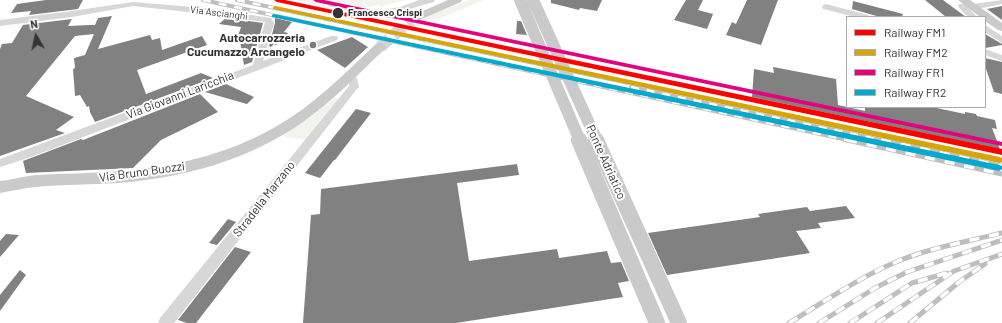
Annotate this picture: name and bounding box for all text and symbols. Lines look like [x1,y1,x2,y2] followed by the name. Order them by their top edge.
[189,4,249,22] street label: Via Ascianghi
[331,6,345,20] marker: Francesco Crispi
[348,7,422,19] place label: Francesco Crispi
[16,16,56,56] north arrow
[846,16,986,108] legend
[29,17,39,31] text: N
[884,25,945,39] text: Railway FM1
[187,31,305,59] place label: Autocarrozzeria Cucumazzo Arcangelo
[308,40,318,50] marker: Autocarrozzeria Cucumazzo Arcangelo
[884,45,948,59] text: Railway FM2
[884,65,944,79] text: Railway FR1
[124,68,236,122] street label: Via Giovanni Laricchia
[884,85,946,99] text: Railway FR2
[583,122,629,202] street label: Ponte Adriatico
[230,158,298,240] street label: Stradella Marzano
[98,159,186,185] street label: Via Bruno Buozzi

